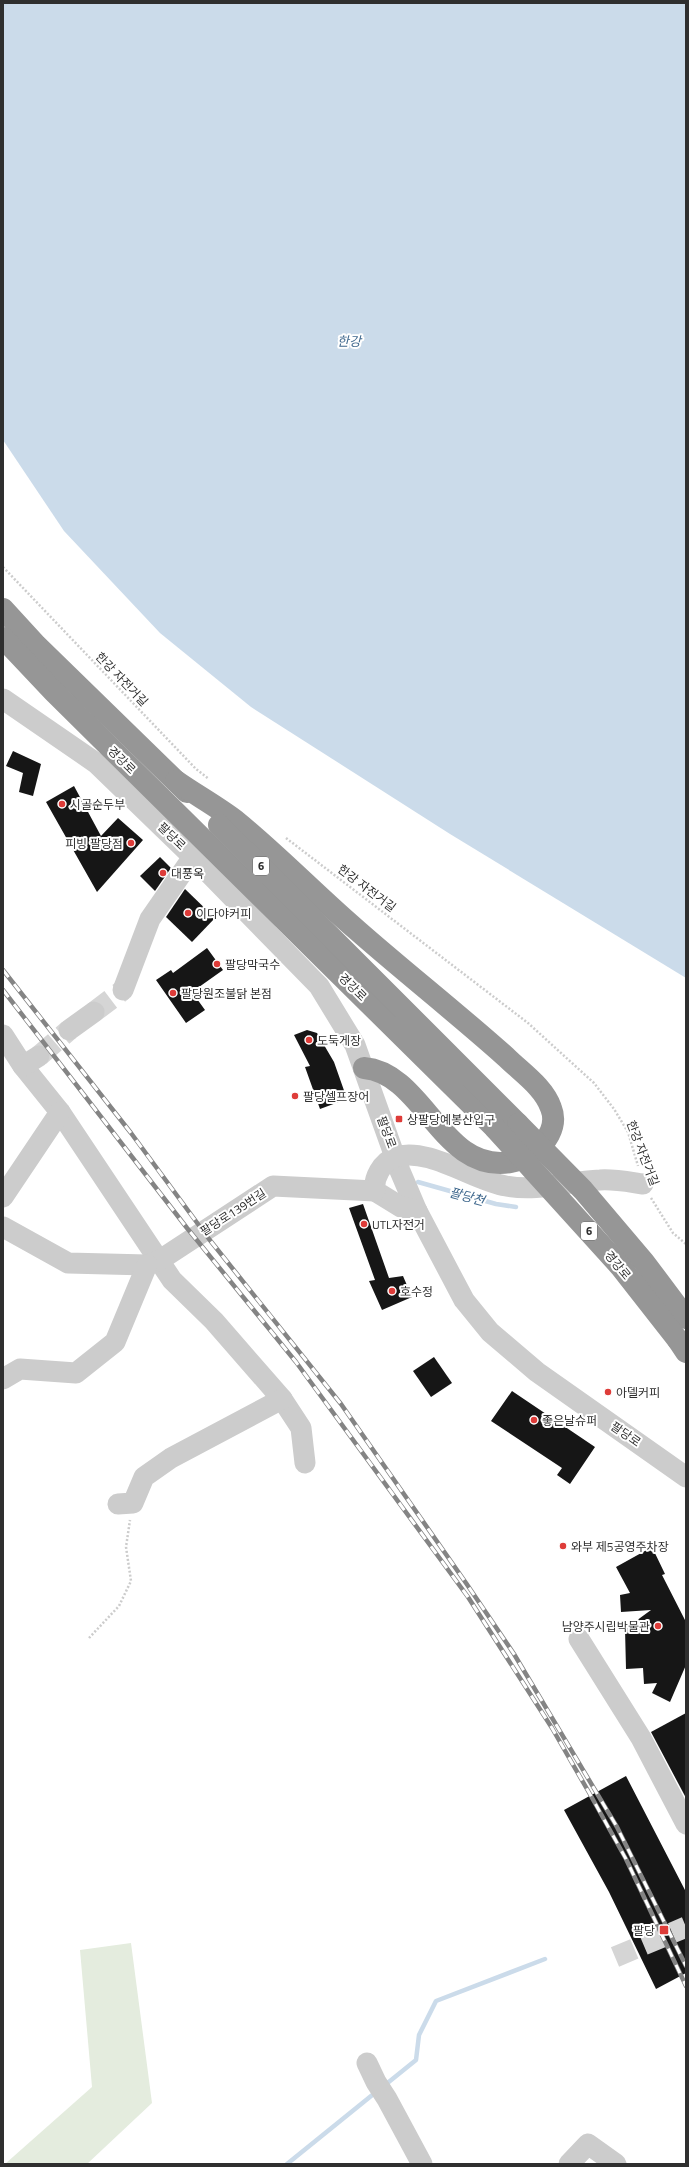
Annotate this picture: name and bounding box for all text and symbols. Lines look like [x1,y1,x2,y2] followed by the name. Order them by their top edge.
[337,331,363,351] water label: 한강
[91,648,153,710] street label: 한강 자전거길
[104,742,140,778] street label: 경강로
[70,795,125,814] place label: 시골순두부
[57,799,67,809] marker: 시골순두부
[153,818,191,854] street label: 팔당로
[65,834,123,853] place label: 피빙 팔당점
[126,838,136,848] marker: 피빙 팔당점
[253,857,269,875] road number: 6
[334,860,400,916] street label: 한강 자전거길
[171,864,204,883] place label: 대풍옥
[158,868,168,878] marker: 대풍옥
[196,904,251,923] place label: 이다야커피
[183,908,193,918] marker: 이다야커피
[225,955,280,974] place label: 팔당막국수
[212,959,222,969] marker: 팔당막국수
[335,969,371,1005] street label: 경강로
[181,984,272,1003] place label: 팔당원조불닭 본점
[168,988,178,998] marker: 팔당원조불닭 본점
[317,1031,361,1050] place label: 도둑게장
[304,1035,314,1045] marker: 도둑게장
[303,1087,369,1106] place label: 팔당셀프장어
[290,1091,300,1101] marker: 팔당셀프장어
[407,1110,495,1129] place label: 상팔당예봉산입구
[372,1113,402,1151] street label: 팔당로
[394,1114,404,1124] marker: 상팔당예봉산입구
[622,1117,664,1189] street label: 한강 자전거길
[447,1182,488,1211] water label: 팔당천
[196,1184,270,1240] street label: 팔당로139번길
[372,1215,425,1234] place label: UTL자전거
[359,1219,369,1229] marker: UTL자전거
[581,1222,597,1240] road number: 6
[600,1246,636,1284] street label: 경강로
[400,1282,433,1301] place label: 호수정
[387,1286,397,1296] marker: 호수정
[616,1383,660,1402] place label: 아델커피
[603,1387,613,1397] marker: 아델커피
[542,1411,597,1430] place label: 좋은날슈퍼
[529,1415,539,1425] marker: 좋은날슈퍼
[607,1417,645,1451] street label: 팔당로
[571,1537,669,1556] place label: 와부 제5공영주차장
[558,1541,568,1551] marker: 와부 제5공영주차장
[562,1617,650,1636] place label: 남양주시립박물관
[653,1621,663,1631] marker: 남양주시립박물관
[633,1921,655,1940] place label: 팔당
[658,1924,670,1936] marker: 팔당

